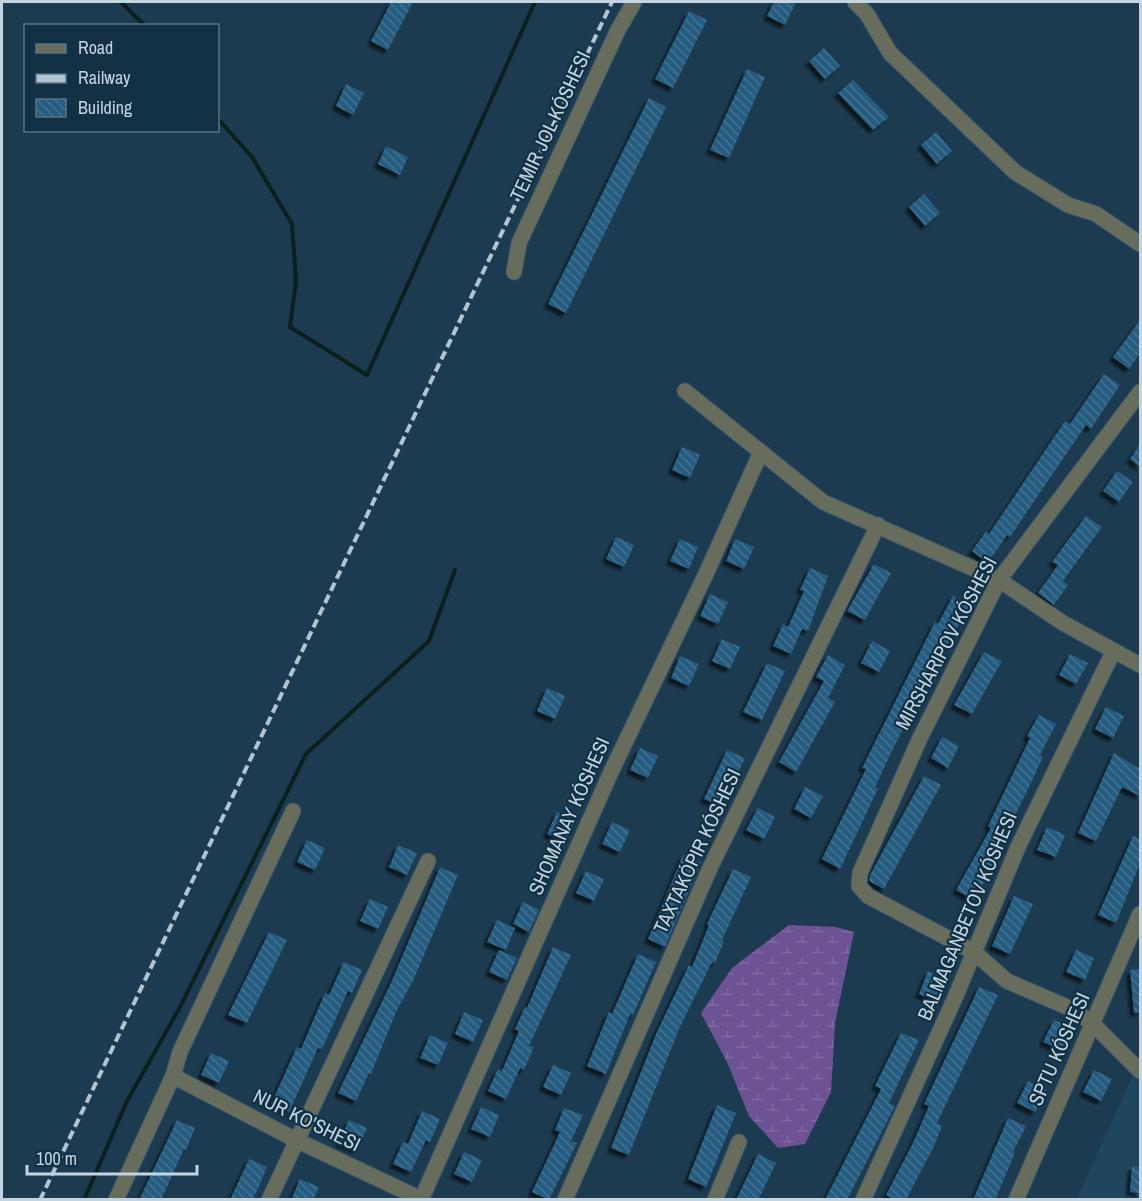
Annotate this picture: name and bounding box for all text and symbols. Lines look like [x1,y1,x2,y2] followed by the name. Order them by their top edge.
[24,24,219,132] legend
[78,35,113,60] text: Road
[503,46,596,205] street label: TEMIR JOL KÓSHESI
[78,65,131,90] text: Railway
[78,95,133,120] text: Building
[888,552,1003,734] street label: MIRSHARIPOV KÓSHESI
[522,733,615,899] street label: SHOMANAY KÓSHESI
[646,764,747,938] street label: TAXTAKÓPIR KÓSHESI
[910,807,1023,1024] street label: BALMAGANBETOV KÓSHESI
[1022,988,1096,1110] street label: SPTU KÓSHESI
[249,1082,365,1157] street label: NUR KO'SHESI
[27,1138,196,1176] scale bar
[36,1146,77,1171] text: 100 m

